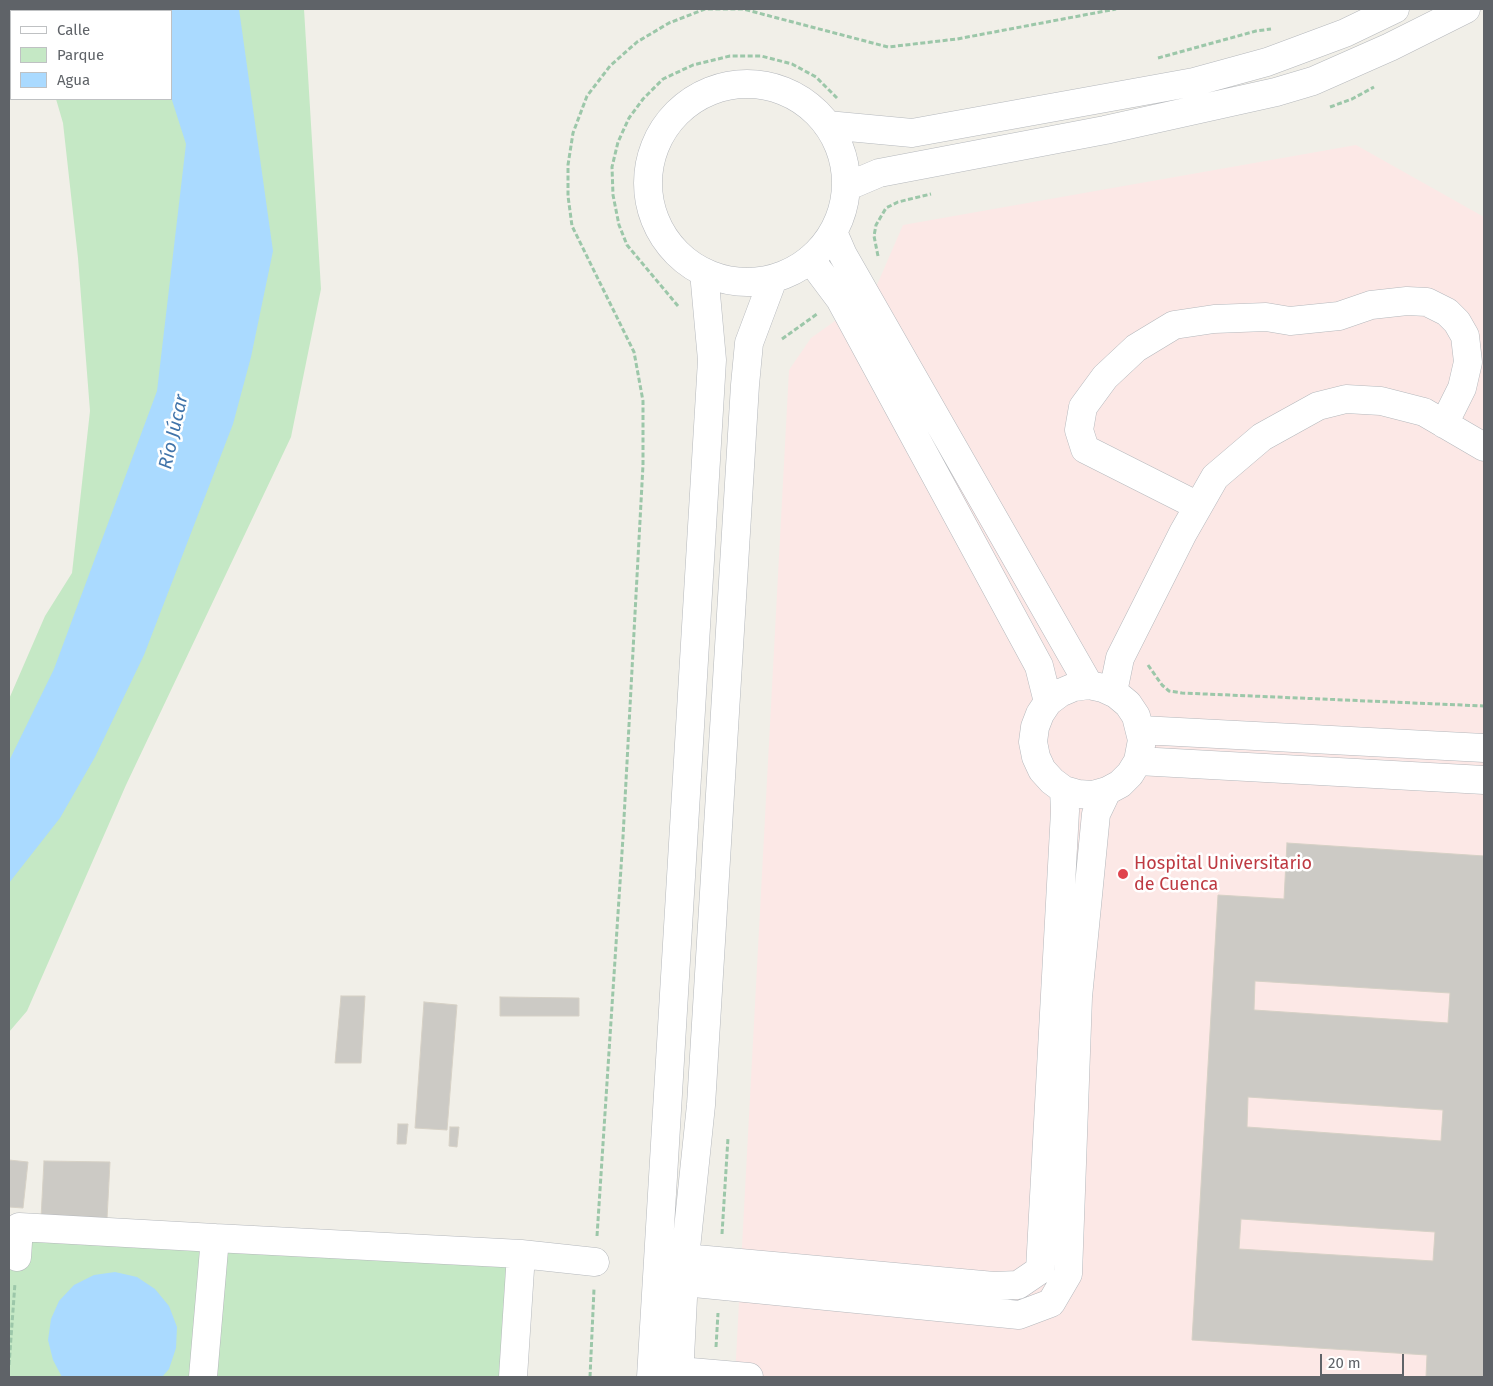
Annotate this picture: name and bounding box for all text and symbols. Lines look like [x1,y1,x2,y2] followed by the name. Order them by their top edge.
[10,10,172,100] legend
[57,21,90,39] text: Calle
[57,46,104,64] text: Parque
[57,71,90,89] text: Agua
[154,392,194,472] water label: Río Júcar
[1134,853,1312,896] place label: Hospital Universitario de Cuenca
[1116,867,1130,881] marker: Hospital Universitario de Cuenca
[1323,1344,1407,1376] scale bar
[1328,1354,1361,1372] text: 20 m

